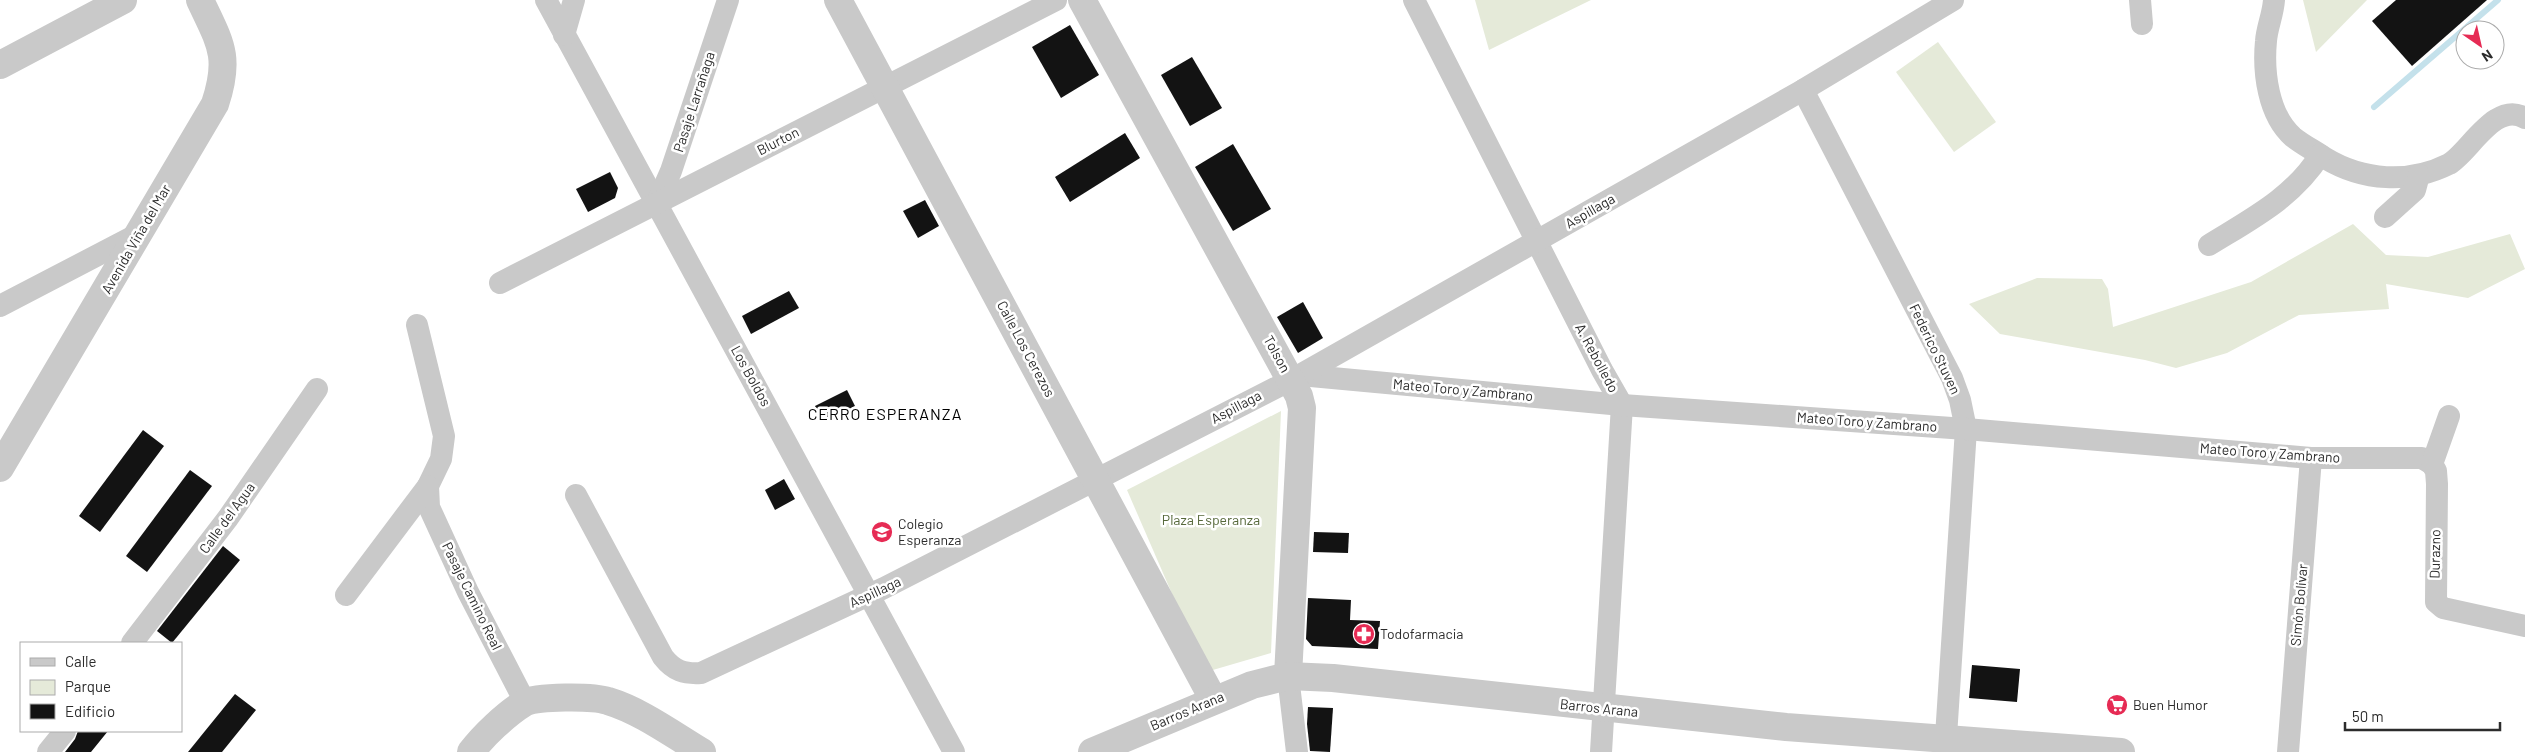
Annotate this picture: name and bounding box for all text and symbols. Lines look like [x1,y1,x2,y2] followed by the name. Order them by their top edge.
[2455,20,2505,70] north arrow
[2479,47,2496,66] text: N
[669,49,718,154] street label: Pasaje Larrañaga
[754,123,802,158] street label: Blurton
[97,181,174,296] street label: Avenida Viña del Mar
[1562,190,1618,232] street label: Aspillaga
[994,298,1059,400] street label: Calle Los Cerezos
[1906,301,1965,397] street label: Federico Stuven
[1572,320,1623,395] street label: A. Rebolledo
[1260,332,1295,375] street label: Tolson
[728,342,775,409] street label: Los Boldos
[1392,375,1534,404] street label: Mateo Toro y Zambrano
[1208,386,1264,427] street label: Aspillaga
[808,404,962,423] district label: CERRO ESPERANZA
[1796,408,1938,435] street label: Mateo Toro y Zambrano
[2199,439,2341,466] street label: Mateo Toro y Zambrano
[195,479,258,557] street label: Calle del Agua
[1162,511,1260,528] park label: Plaza Esperanza
[898,515,961,548] place label: Colegio Esperanza
[870,520,894,544] school or university icon: Colegio Esperanza
[2426,529,2443,579] street label: Durazno
[439,539,506,652] street label: Pasaje Camino Real
[2286,563,2311,647] street label: Simón Bolívar
[846,572,903,611] street label: Aspillaga
[1352,622,1376,646] pharmacy icon: Todofarmacia
[1380,625,1464,642] place label: Todofarmacia
[20,642,182,732] legend
[65,652,97,670] text: Calle
[65,677,111,695] text: Parque
[1147,687,1226,734] street label: Barros Arana
[2105,693,2129,717] supermarket icon: Buen Humor
[1559,695,1639,720] street label: Barros Arana
[2133,696,2208,713] place label: Buen Humor
[2345,700,2500,732] scale bar
[65,702,115,720] text: Edificio
[2352,707,2384,725] text: 50 m

